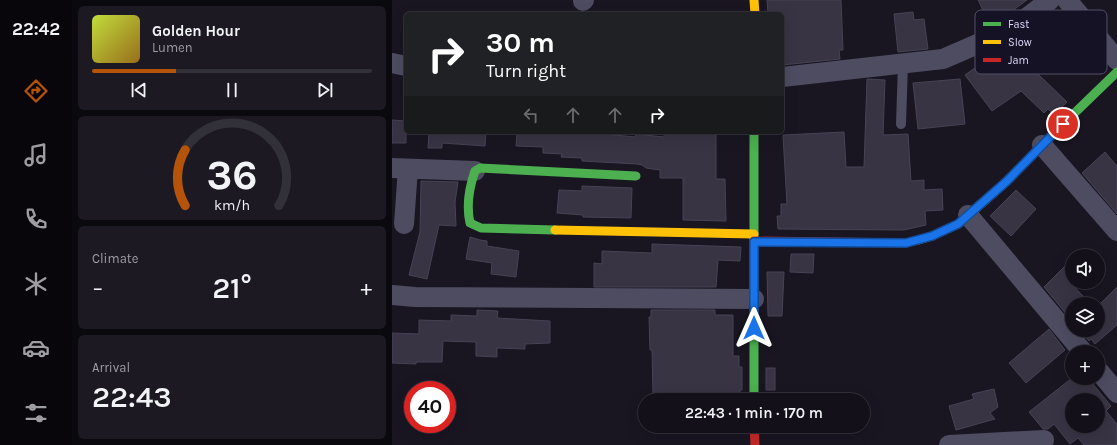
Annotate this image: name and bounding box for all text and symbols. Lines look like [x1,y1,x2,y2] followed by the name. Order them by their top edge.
[975,10,1107,74] legend
[12,18,60,40] text: 22:42
[1008,18,1029,31] text: Fast
[152,22,240,40] text: Golden Hour
[486,26,555,59] text: 30 m
[420,28,472,80] icon: right
[1008,36,1032,49] text: Slow
[152,40,193,55] text: Lumen
[1008,54,1029,67] text: Jam
[486,60,566,82] text: Turn right
[22,77,50,105] icon: directions
[128,79,150,101] icon: previous
[221,79,243,101] icon: pause
[314,79,336,101] icon: next
[520,104,542,126] icon: left
[562,104,584,126] icon: ahead
[604,104,626,126] icon: ahead
[646,104,668,126] icon: right
[1046,107,1080,141] pin
[1052,113,1074,135] icon: arrive
[22,141,50,169] icon: music
[206,150,258,198] text: 36
[214,196,250,213] text: km/h
[22,205,50,233] icon: phone
[1065,249,1105,433] map controls
[1065,249,1105,289] button: sound
[92,251,138,266] text: Climate
[22,270,50,298] icon: climate
[212,270,252,306] text: 21°
[92,275,104,301] text: −
[360,275,372,301] text: +
[1065,297,1105,337] button: layers
[733,307,775,349] position arrow
[22,334,50,362] icon: car
[1065,345,1105,385] button: +
[92,360,130,375] text: Arrival
[92,379,172,415] text: 22:43
[404,381,456,433] speed limit sign: 40
[1065,393,1105,433] button: −
[22,399,50,427] icon: filters
[685,404,823,422] text: 22:43 · 1 min · 170 m

